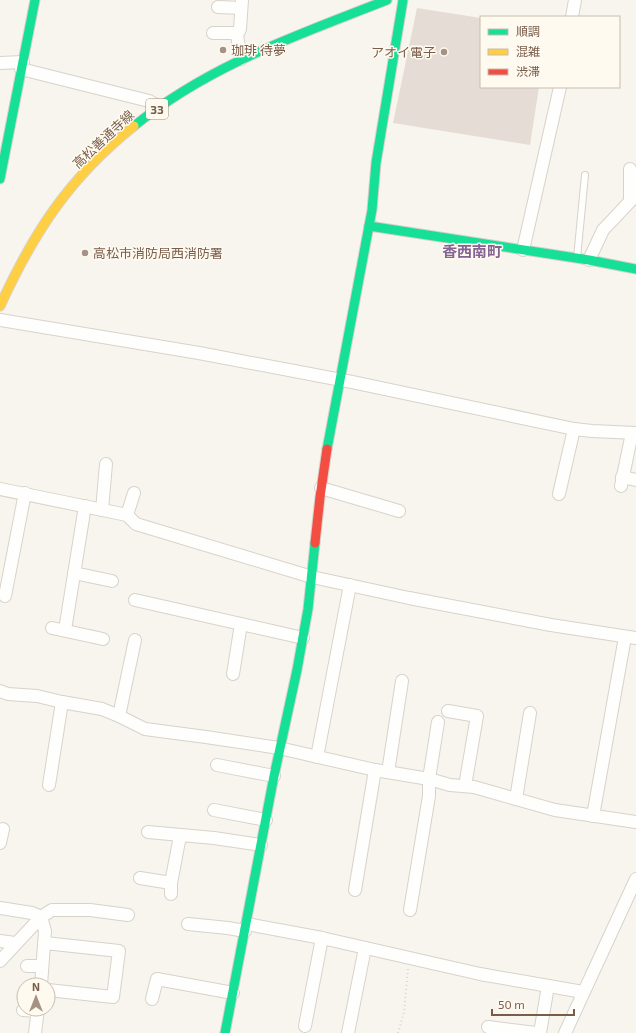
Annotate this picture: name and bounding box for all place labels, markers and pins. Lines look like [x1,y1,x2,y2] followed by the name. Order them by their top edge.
[231,42,286,58] place label: 珈琲 待夢
[371,44,436,60] place label: アオイ電子
[218,45,228,55] marker: 珈琲 待夢
[439,47,449,57] marker: アオイ電子
[93,245,223,261] place label: 高松市消防局西消防署
[80,248,90,258] marker: 高松市消防局西消防署

